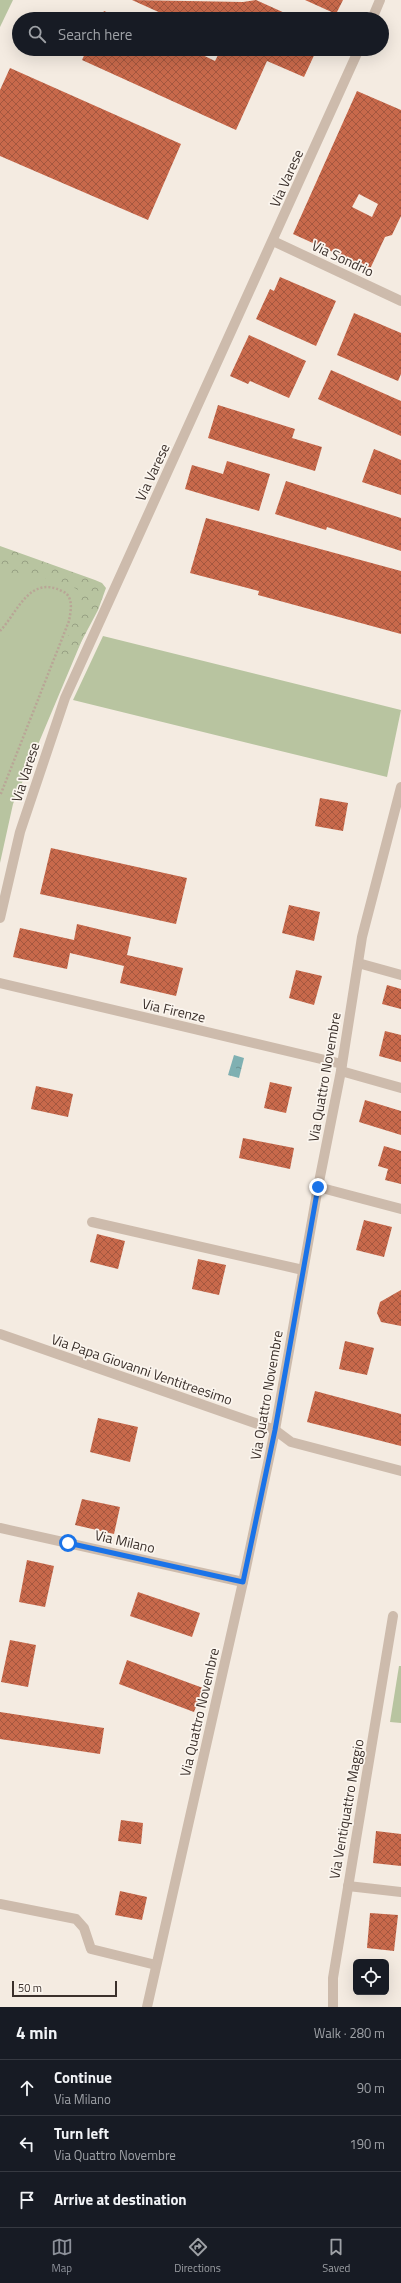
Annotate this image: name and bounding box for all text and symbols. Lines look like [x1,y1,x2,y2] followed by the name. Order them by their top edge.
[12,12,389,56] search box
[26,23,48,45] icon: search
[58,23,132,46] text: Search here
[264,146,308,210] street label: Via Varese
[308,234,378,282] street label: Via Sondrio
[129,440,175,504] street label: Via Varese
[6,740,44,804] street label: Via Varese
[140,993,208,1027] street label: Via Firenze
[302,1011,346,1143] street label: Via Quattro Novembre
[309,1178,327,1196] route end
[49,1328,235,1410] street label: Via Papa Giovanni Ventitreesimo
[244,1329,288,1461] street label: Via Quattro Novembre
[93,1524,157,1558] street label: Via Milano
[59,1534,77,1552] route start
[174,1646,224,1778] street label: Via Quattro Novembre
[323,1737,369,1881] street label: Via Ventiquattro Maggio
[353,1959,389,1995] map controls
[353,1959,389,1995] button: locate
[12,1979,117,1998] scale bar
[18,1980,42,1996] text: 50 m
[16,2020,57,2046] text: 4 min
[314,2023,385,2043] text: Walk · 280 m
[54,2066,112,2089] text: Continue
[16,2077,38,2099] icon: ahead
[357,2078,385,2098] text: 90 m
[54,2089,111,2109] text: Via Milano
[54,2122,109,2145] text: Turn left
[16,2133,38,2155] icon: left
[349,2134,385,2154] text: 190 m
[54,2145,176,2165] text: Via Quattro Novembre
[54,2188,187,2211] text: Arrive at destination
[16,2189,38,2211] icon: arrive
[51,2236,73,2276] tab: Map
[174,2236,221,2276] tab: Directions
[322,2236,350,2276] tab: Saved

